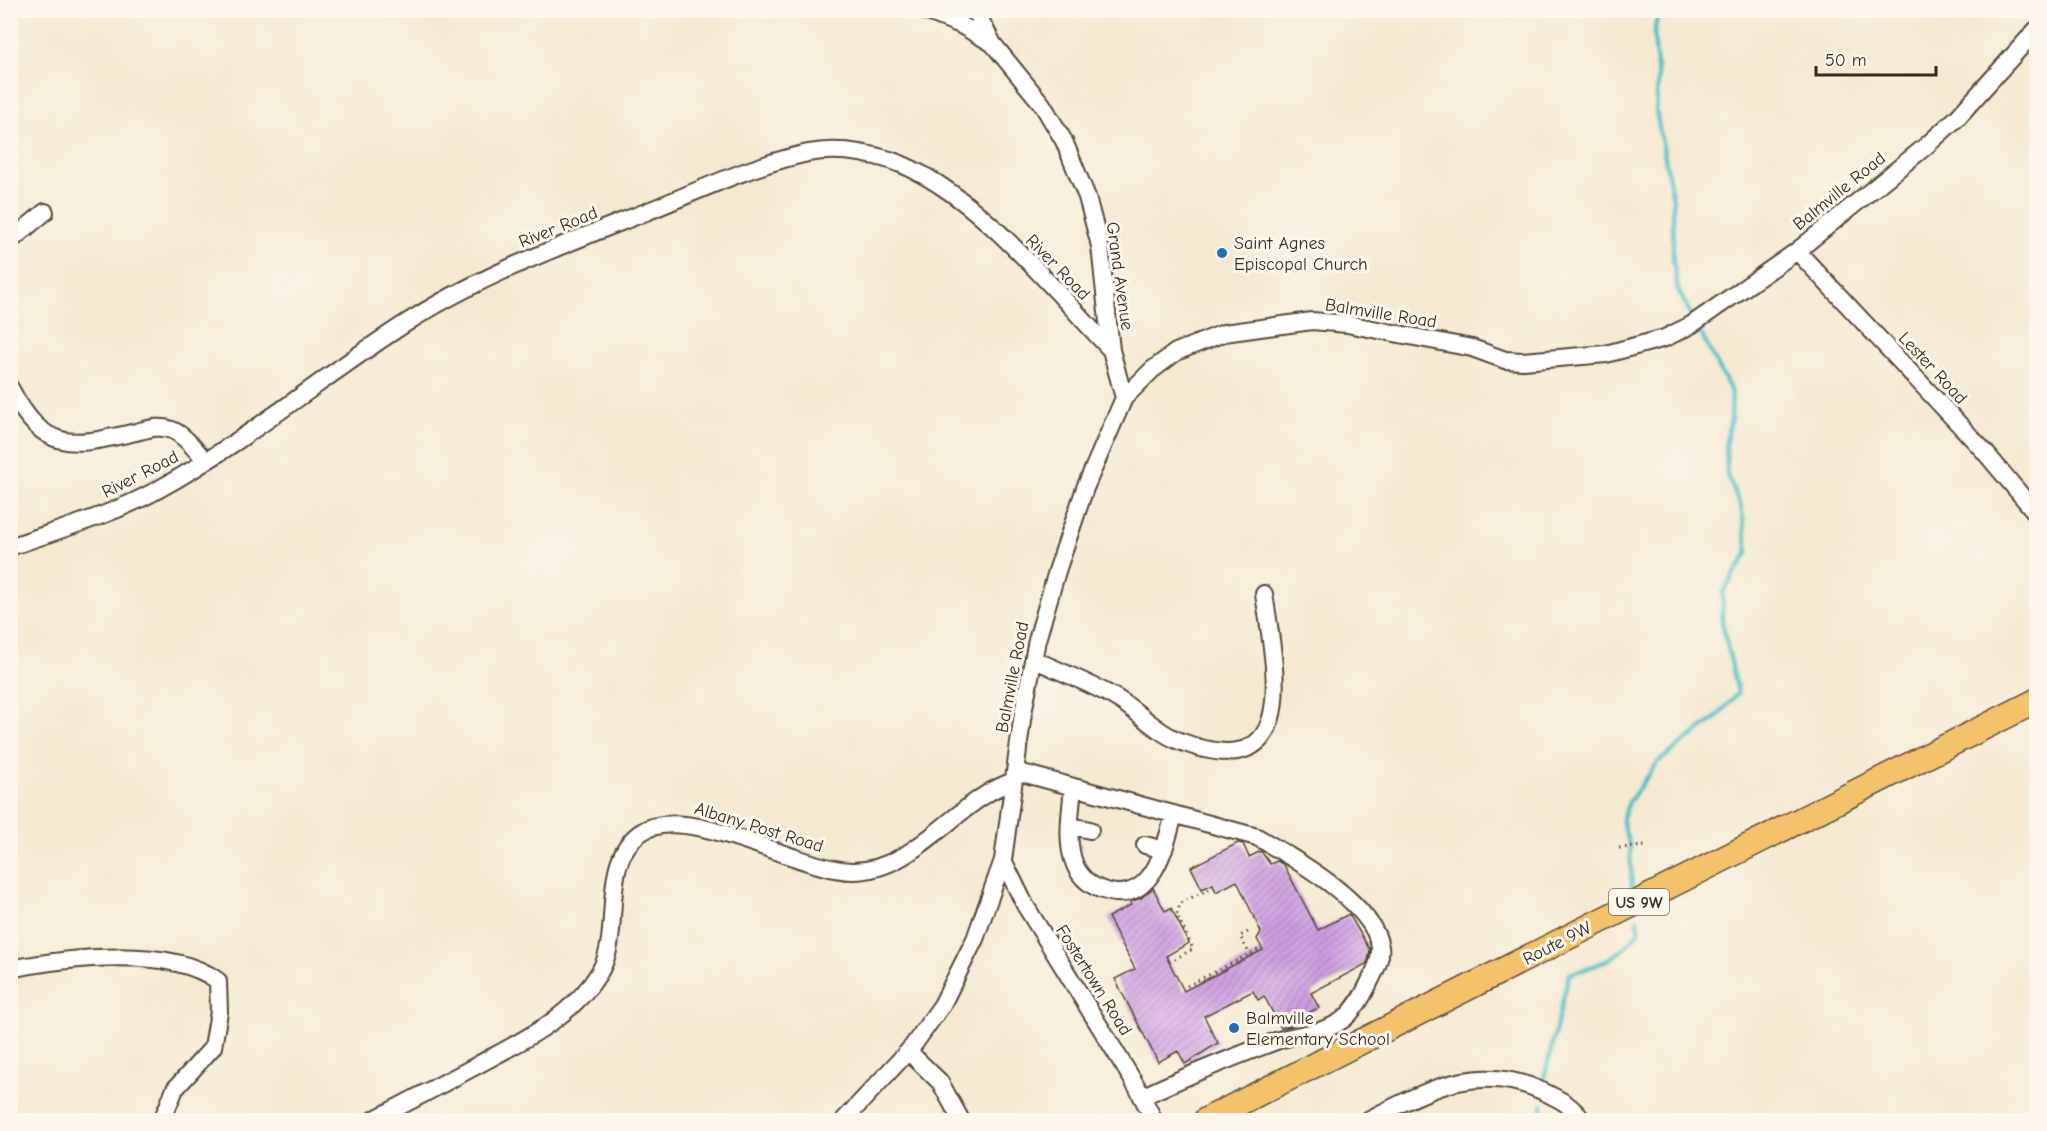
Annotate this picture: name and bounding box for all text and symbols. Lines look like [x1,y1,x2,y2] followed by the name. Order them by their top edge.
[1816,39,1936,77] scale bar
[1825,50,1867,71] text: 50 m
[1789,148,1890,235] street label: Balmville Road
[516,202,601,253] street label: River Road
[1102,220,1138,332] street label: Grand Avenue
[1021,230,1094,304] street label: River Road
[1234,233,1368,275] place label: Saint Agnes Episcopal Church
[1215,246,1229,260] marker: Saint Agnes Episcopal Church
[1324,294,1438,333] street label: Balmville Road
[1894,328,1971,409] street label: Lester Road
[98,446,182,503] street label: River Road
[991,620,1034,734] street label: Balmville Road
[692,798,826,857] street label: Albany Post Road
[1609,889,1669,915] road number: US 9W
[1519,917,1595,970] street label: Route 9W
[1051,921,1136,1040] street label: Fostertown Road
[1246,1008,1390,1050] place label: Balmville Elementary School
[1227,1021,1241,1035] marker: Balmville Elementary School

